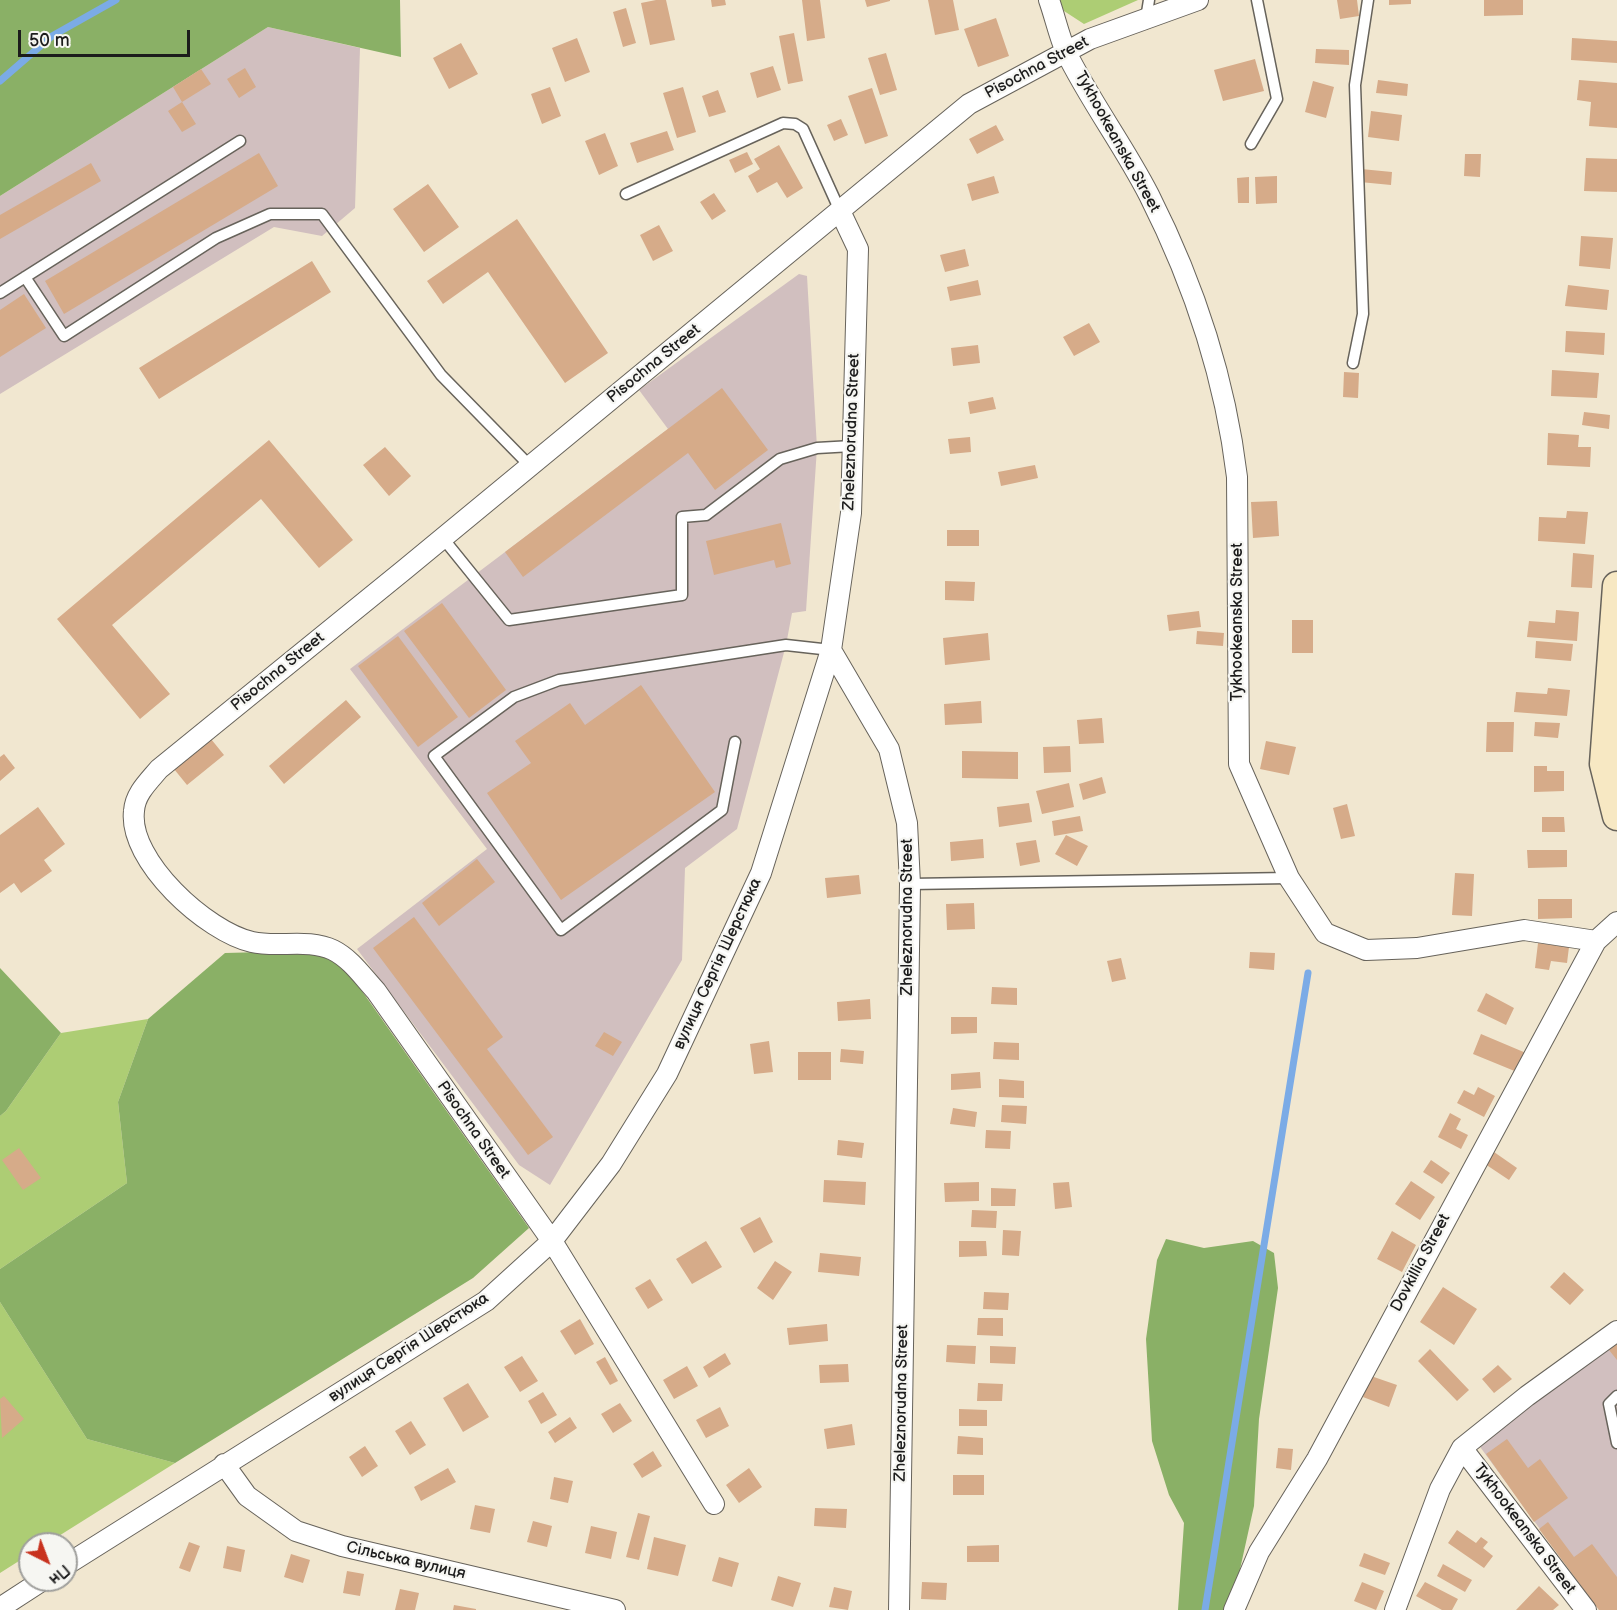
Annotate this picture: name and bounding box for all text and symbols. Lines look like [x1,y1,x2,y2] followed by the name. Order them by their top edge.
[21,18,194,56] scale bar
[29,30,70,51] text: 50 m
[982,33,1092,103] street label: Pisochna Street
[1070,68,1164,216] street label: Tykhookeanska Street
[603,321,705,407] street label: Pisochna Street
[840,353,864,511] street label: Zheleznorudna Street
[1228,543,1248,701] street label: Tykhookeanska Street
[227,629,329,715] street label: Pisochna Street
[898,838,918,996] street label: Zheleznorudna Street
[670,875,766,1053] street label: вулиця Сергія Шерстюка
[432,1078,514,1182] street label: Pisochna Street
[1387,1211,1455,1315] street label: Dovkillia Street
[325,1289,493,1407] street label: вулиця Сергія Шерстюка
[891,1324,913,1482] street label: Zheleznorudna Street
[1469,1460,1579,1598] street label: Tykhookeanska Street
[18,1532,78,1592] north arrow
[345,1538,467,1584] street label: Сільська вулиця
[45,1560,73,1588] text: Пн

